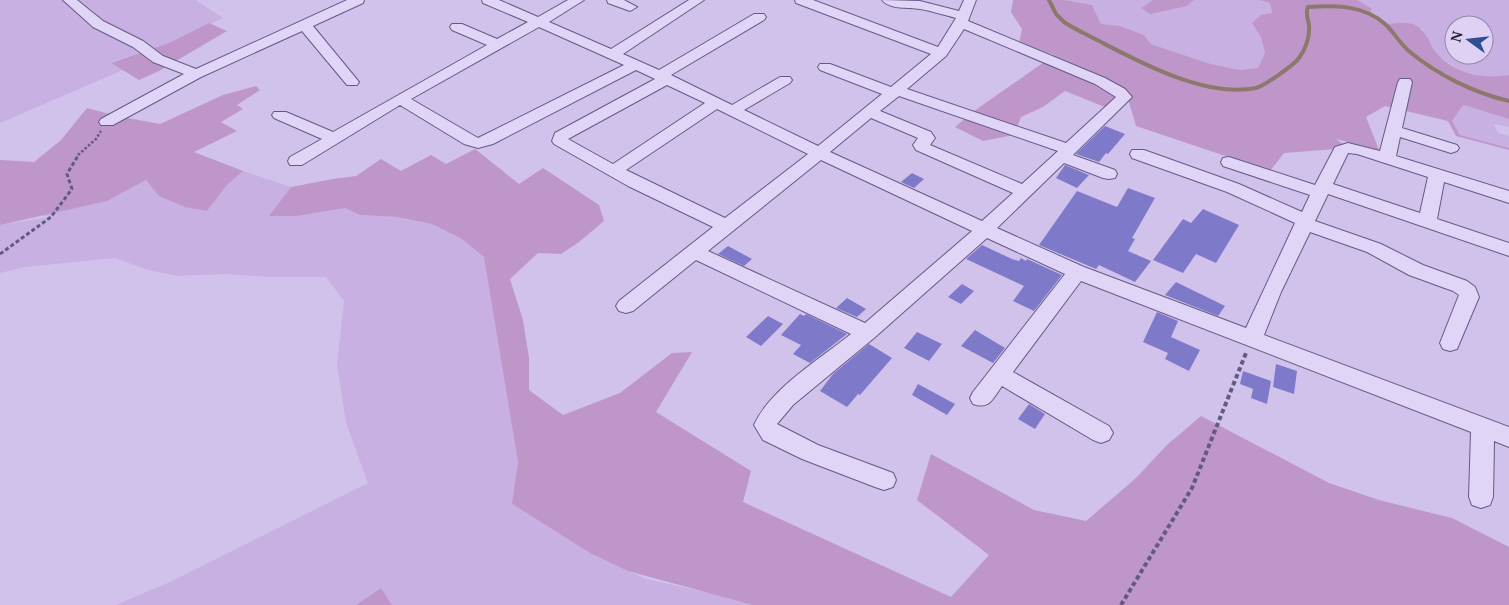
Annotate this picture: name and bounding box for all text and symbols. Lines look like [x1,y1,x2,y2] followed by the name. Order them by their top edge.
[1444,15,1494,65] north arrow
[1445,29,1467,44] text: N

